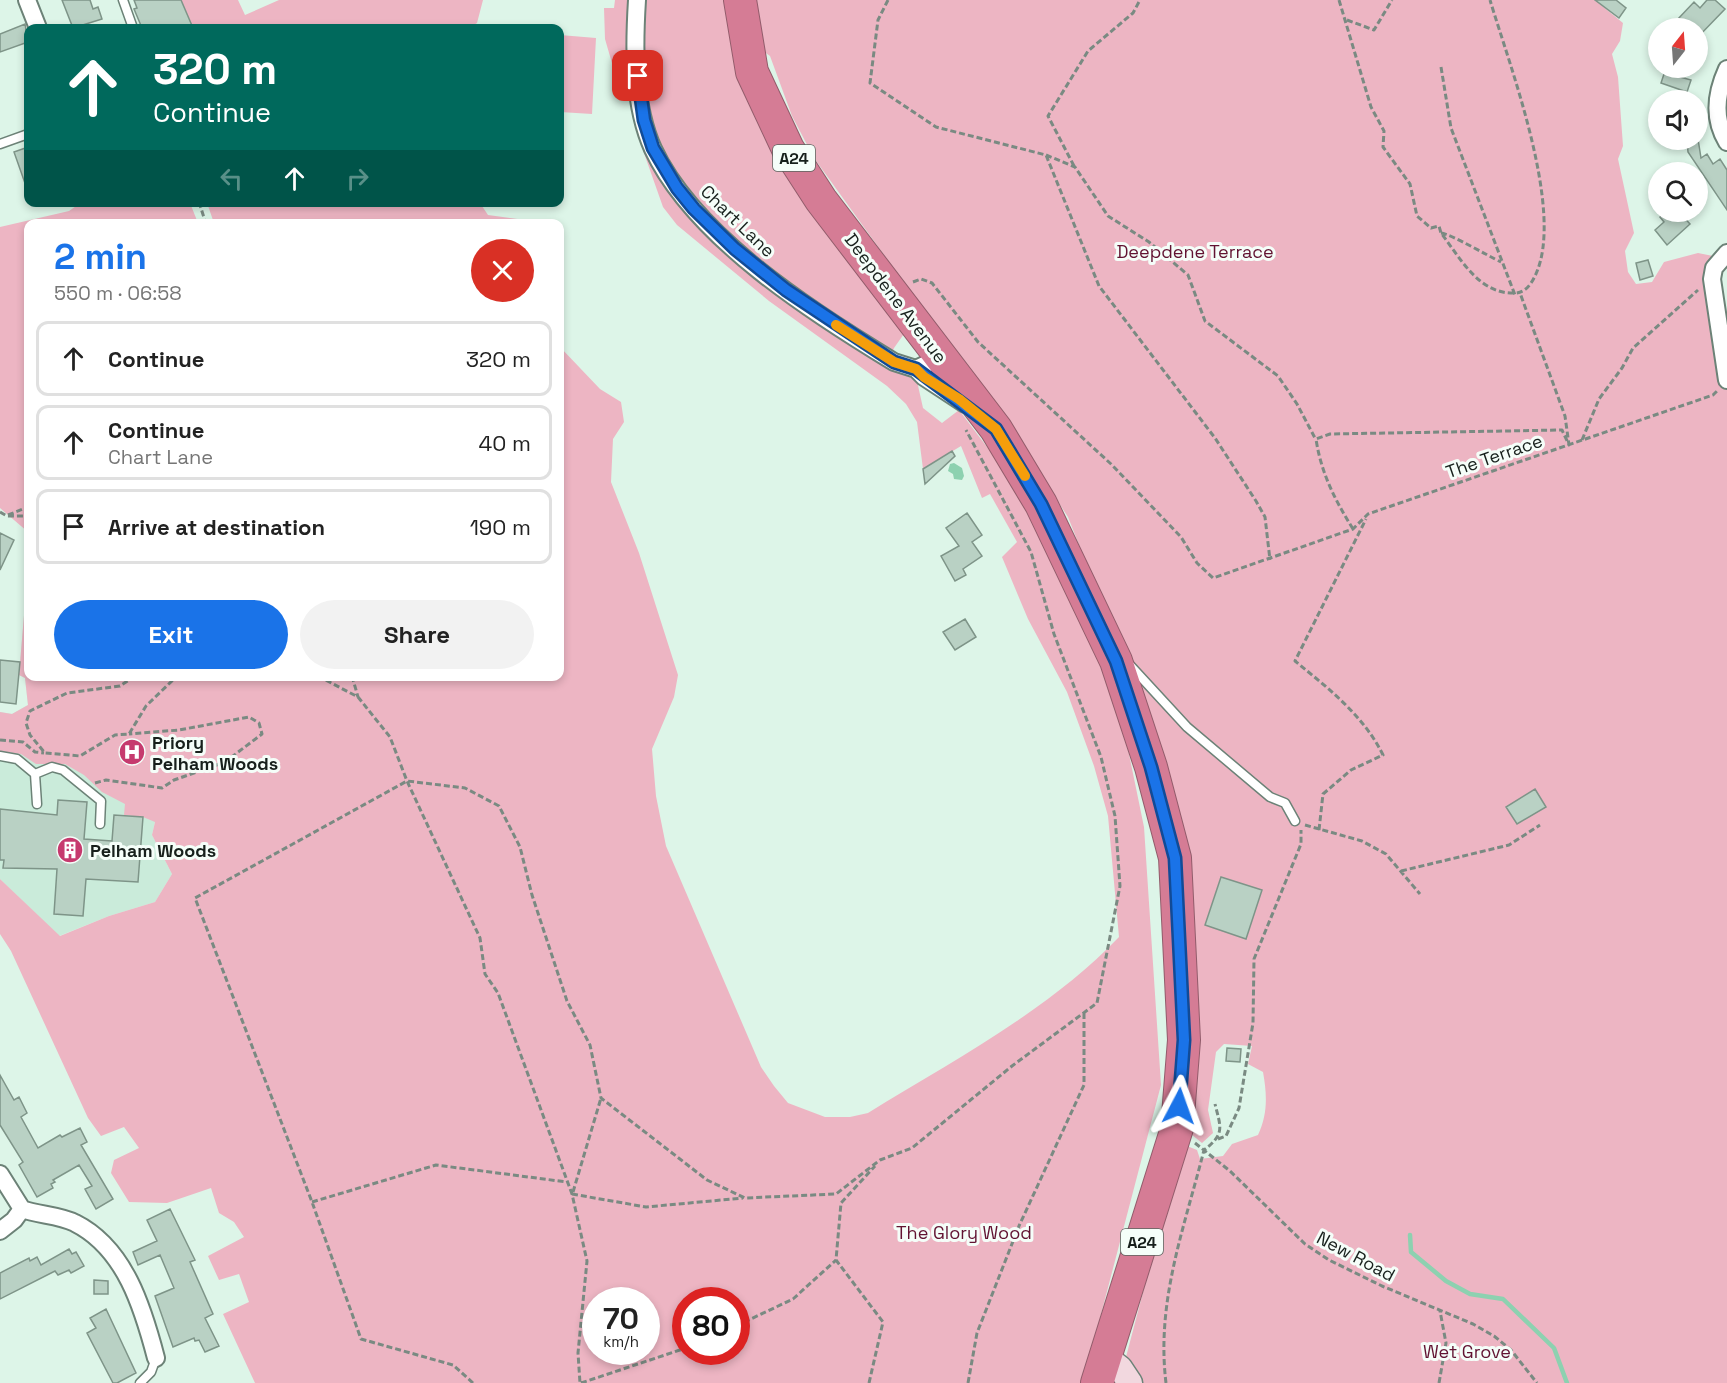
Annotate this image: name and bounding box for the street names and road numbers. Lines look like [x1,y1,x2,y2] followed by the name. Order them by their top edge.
[773,145,815,171] road number: A24
[696,180,780,262] street label: Chart Lane
[840,228,952,368] street label: Deepdene Avenue
[1443,429,1545,483] street label: The Terrace
[1313,1226,1399,1286] street label: New Road
[1121,1229,1163,1255] road number: A24

